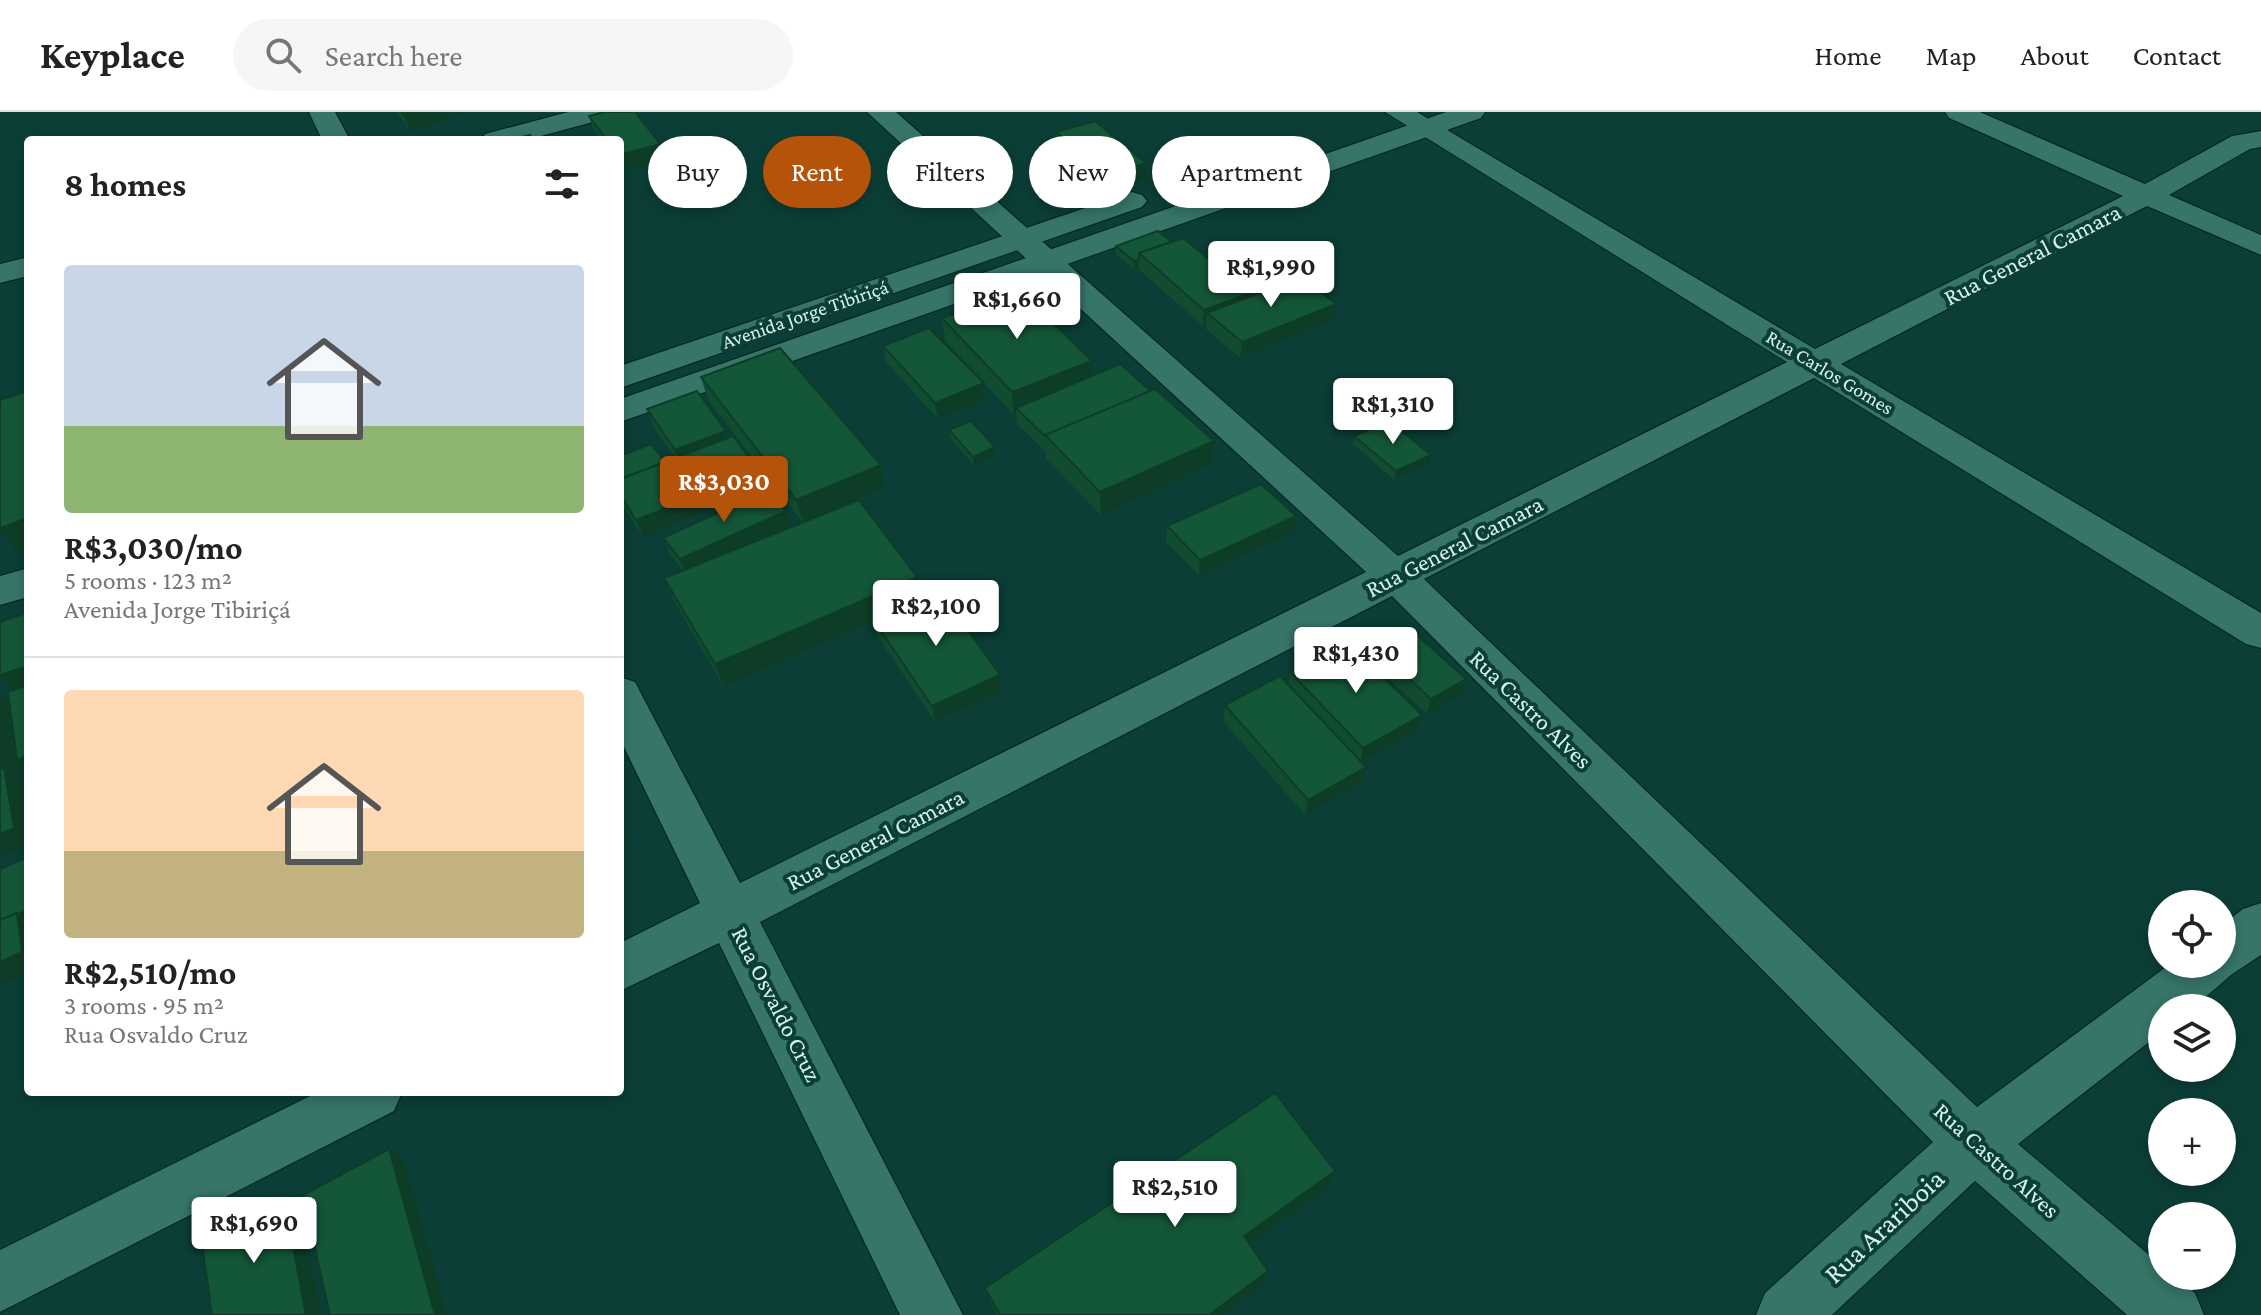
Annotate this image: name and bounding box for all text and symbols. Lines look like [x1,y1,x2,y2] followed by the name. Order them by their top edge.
[233,19,793,91] search box
[261,33,305,77] icon: search
[40,34,185,76] text: Keyplace
[325,39,462,72] text: Search here
[1815,40,1882,71] text: Home
[1926,40,1977,71] text: Map
[2021,40,2089,71] text: About
[2133,40,2221,71] text: Contact
[648,136,747,208] chip: Buy
[763,136,871,208] chip: Rent
[887,136,1013,208] chip: Filters
[1029,136,1136,208] chip: New
[1152,136,1330,208] chip: Apartment
[540,162,584,206] icon: filters
[64,166,186,203] text: 8 homes
[1939,198,2125,310] street label: Rua General Camara
[1197,241,1345,309] pin: R$1,990
[1226,252,1316,281] text: R$1,990
[943,273,1091,341] pin: R$1,660
[719,275,891,354] street label: Avenida Jorge Tibiriçá
[972,284,1062,313] text: R$1,660
[252,317,396,461] icon: home
[1762,325,1898,419] street label: Rua Carlos Gomes
[1319,378,1467,446] pin: R$1,310
[1351,389,1435,418] text: R$1,310
[650,456,798,524] pin: R$3,030
[678,467,770,496] text: R$3,030
[1361,490,1547,602] street label: Rua General Camara
[64,529,243,566] text: R$3,030/mo
[64,566,232,595] text: 5 rooms · 123 m²
[862,580,1010,648] pin: R$2,100
[891,591,981,620] text: R$2,100
[64,595,291,624] text: Avenida Jorge Tibiriçá
[1282,627,1430,695] pin: R$1,430
[1312,638,1400,667] text: R$1,430
[1464,644,1598,774] street label: Rua Castro Alves
[252,742,396,886] icon: home
[782,783,968,895] street label: Rua General Camara
[2148,890,2236,1290] map controls
[2148,890,2236,978] button: locate
[726,922,828,1086] street label: Rua Osvaldo Cruz
[64,954,236,991] text: R$2,510/mo
[64,991,224,1020] text: 3 rooms · 95 m²
[2148,994,2236,1082] button: layers
[64,1020,248,1049] text: Rua Osvaldo Cruz
[1929,1097,2065,1223] street label: Rua Castro Alves
[2148,1098,2236,1186] button: +
[1101,1161,1249,1229] pin: R$2,510
[1818,1163,1950,1289] street label: Rua Arariboia
[1131,1172,1219,1201] text: R$2,510
[180,1197,328,1265] pin: R$1,690
[2148,1202,2236,1290] button: −
[210,1208,298,1237] text: R$1,690

